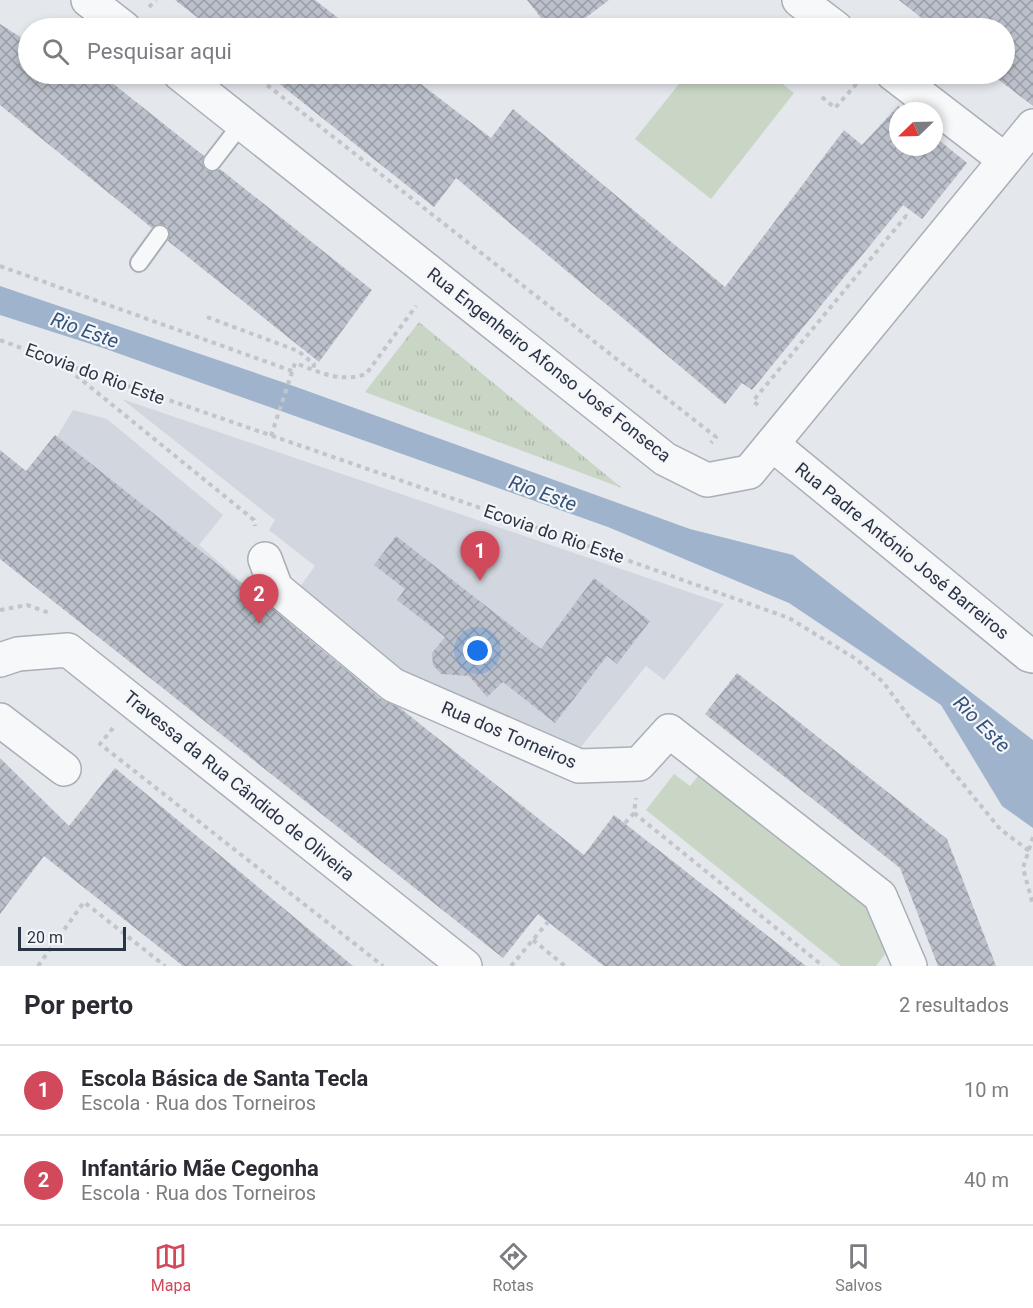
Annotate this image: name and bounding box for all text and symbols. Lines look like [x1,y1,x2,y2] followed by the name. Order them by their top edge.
[18,18,1015,84] search box
[39,35,72,68] icon: search
[87,39,232,64] text: Pesquisar aqui
[889,102,943,156] north arrow
[423,263,675,466] street label: Rua Engenheiro Afonso José Fonseca
[48,307,122,353] water label: Rio Este
[23,339,168,409] street label: Ecovia do Rio Este
[791,458,1013,643] street label: Rua Padre António José Barreiros
[506,470,580,516] water label: Rio Este
[481,500,627,567] street label: Ecovia do Rio Este
[460,532,500,581] pin: 1
[240,574,278,624] pin: 2
[463,636,492,665] your location
[120,686,359,885] street label: Travessa da Rua Cândido de Oliveira
[949,691,1015,757] water label: Rio Este
[439,697,580,772] street label: Rua dos Torneiros
[18,924,126,952] scale bar
[27,928,63,947] text: 20 m
[24,990,133,1020] text: Por perto
[899,993,1009,1017] text: 2 resultados
[81,1066,368,1091] text: Escola Básica de Santa Tecla
[38,1078,49,1102] text: 1
[964,1078,1009,1102] text: 10 m
[81,1091,316,1115] text: Escola · Rua dos Torneiros
[81,1156,319,1181] text: Infantário Mãe Cegonha
[38,1168,49,1192] text: 2
[964,1168,1009,1192] text: 40 m
[81,1181,316,1205] text: Escola · Rua dos Torneiros
[151,1240,191,1295] tab: Mapa
[493,1240,534,1295] tab: Rotas
[835,1240,882,1295] tab: Salvos

